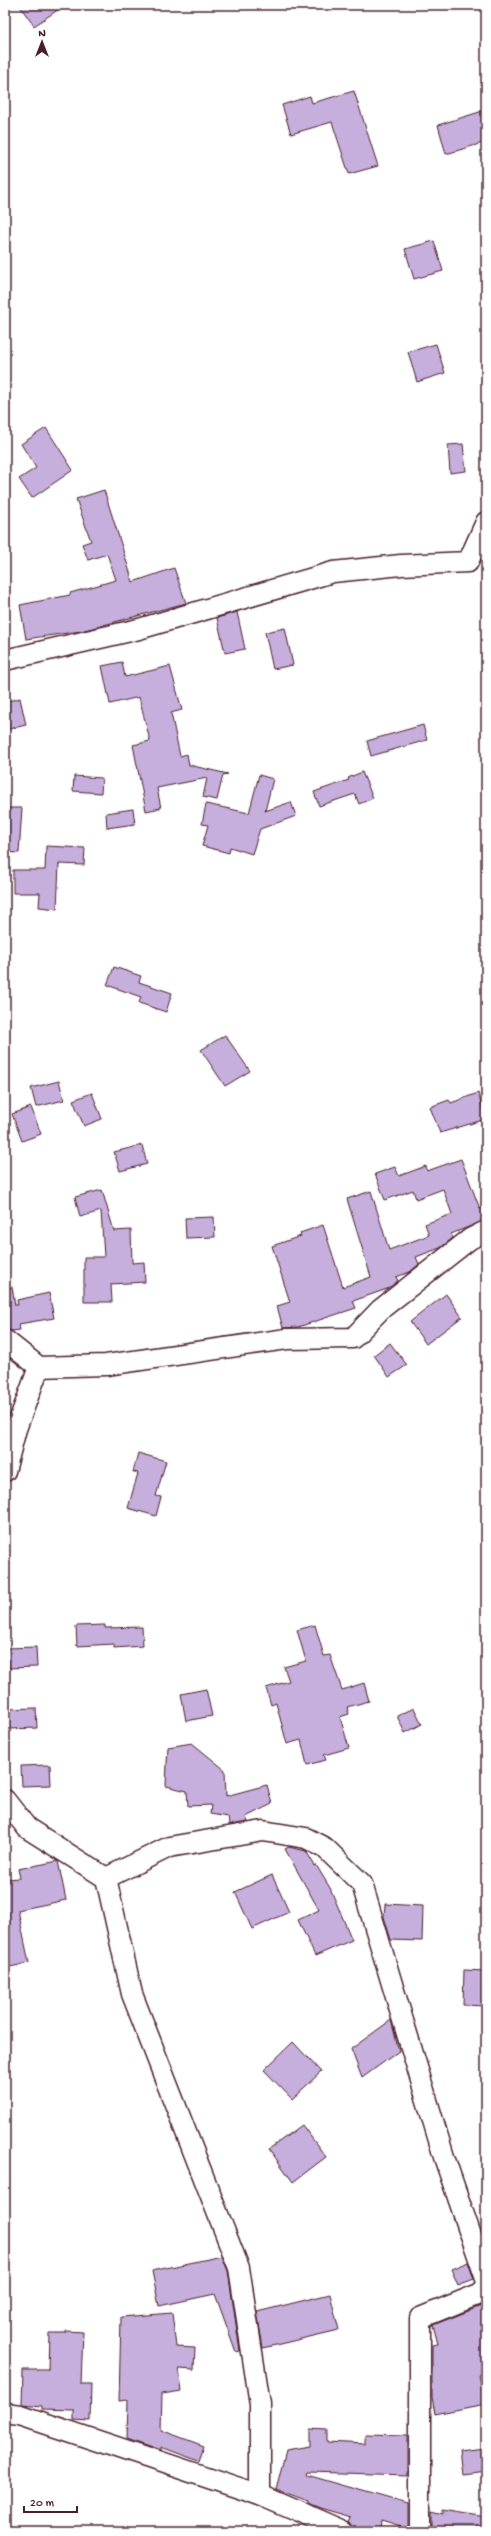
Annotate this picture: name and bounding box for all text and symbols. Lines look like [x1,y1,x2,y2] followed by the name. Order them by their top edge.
[22,22,62,62] north arrow
[38,28,46,40] text: N
[24,2488,77,2514] scale bar
[30,2497,55,2511] text: 20 m

